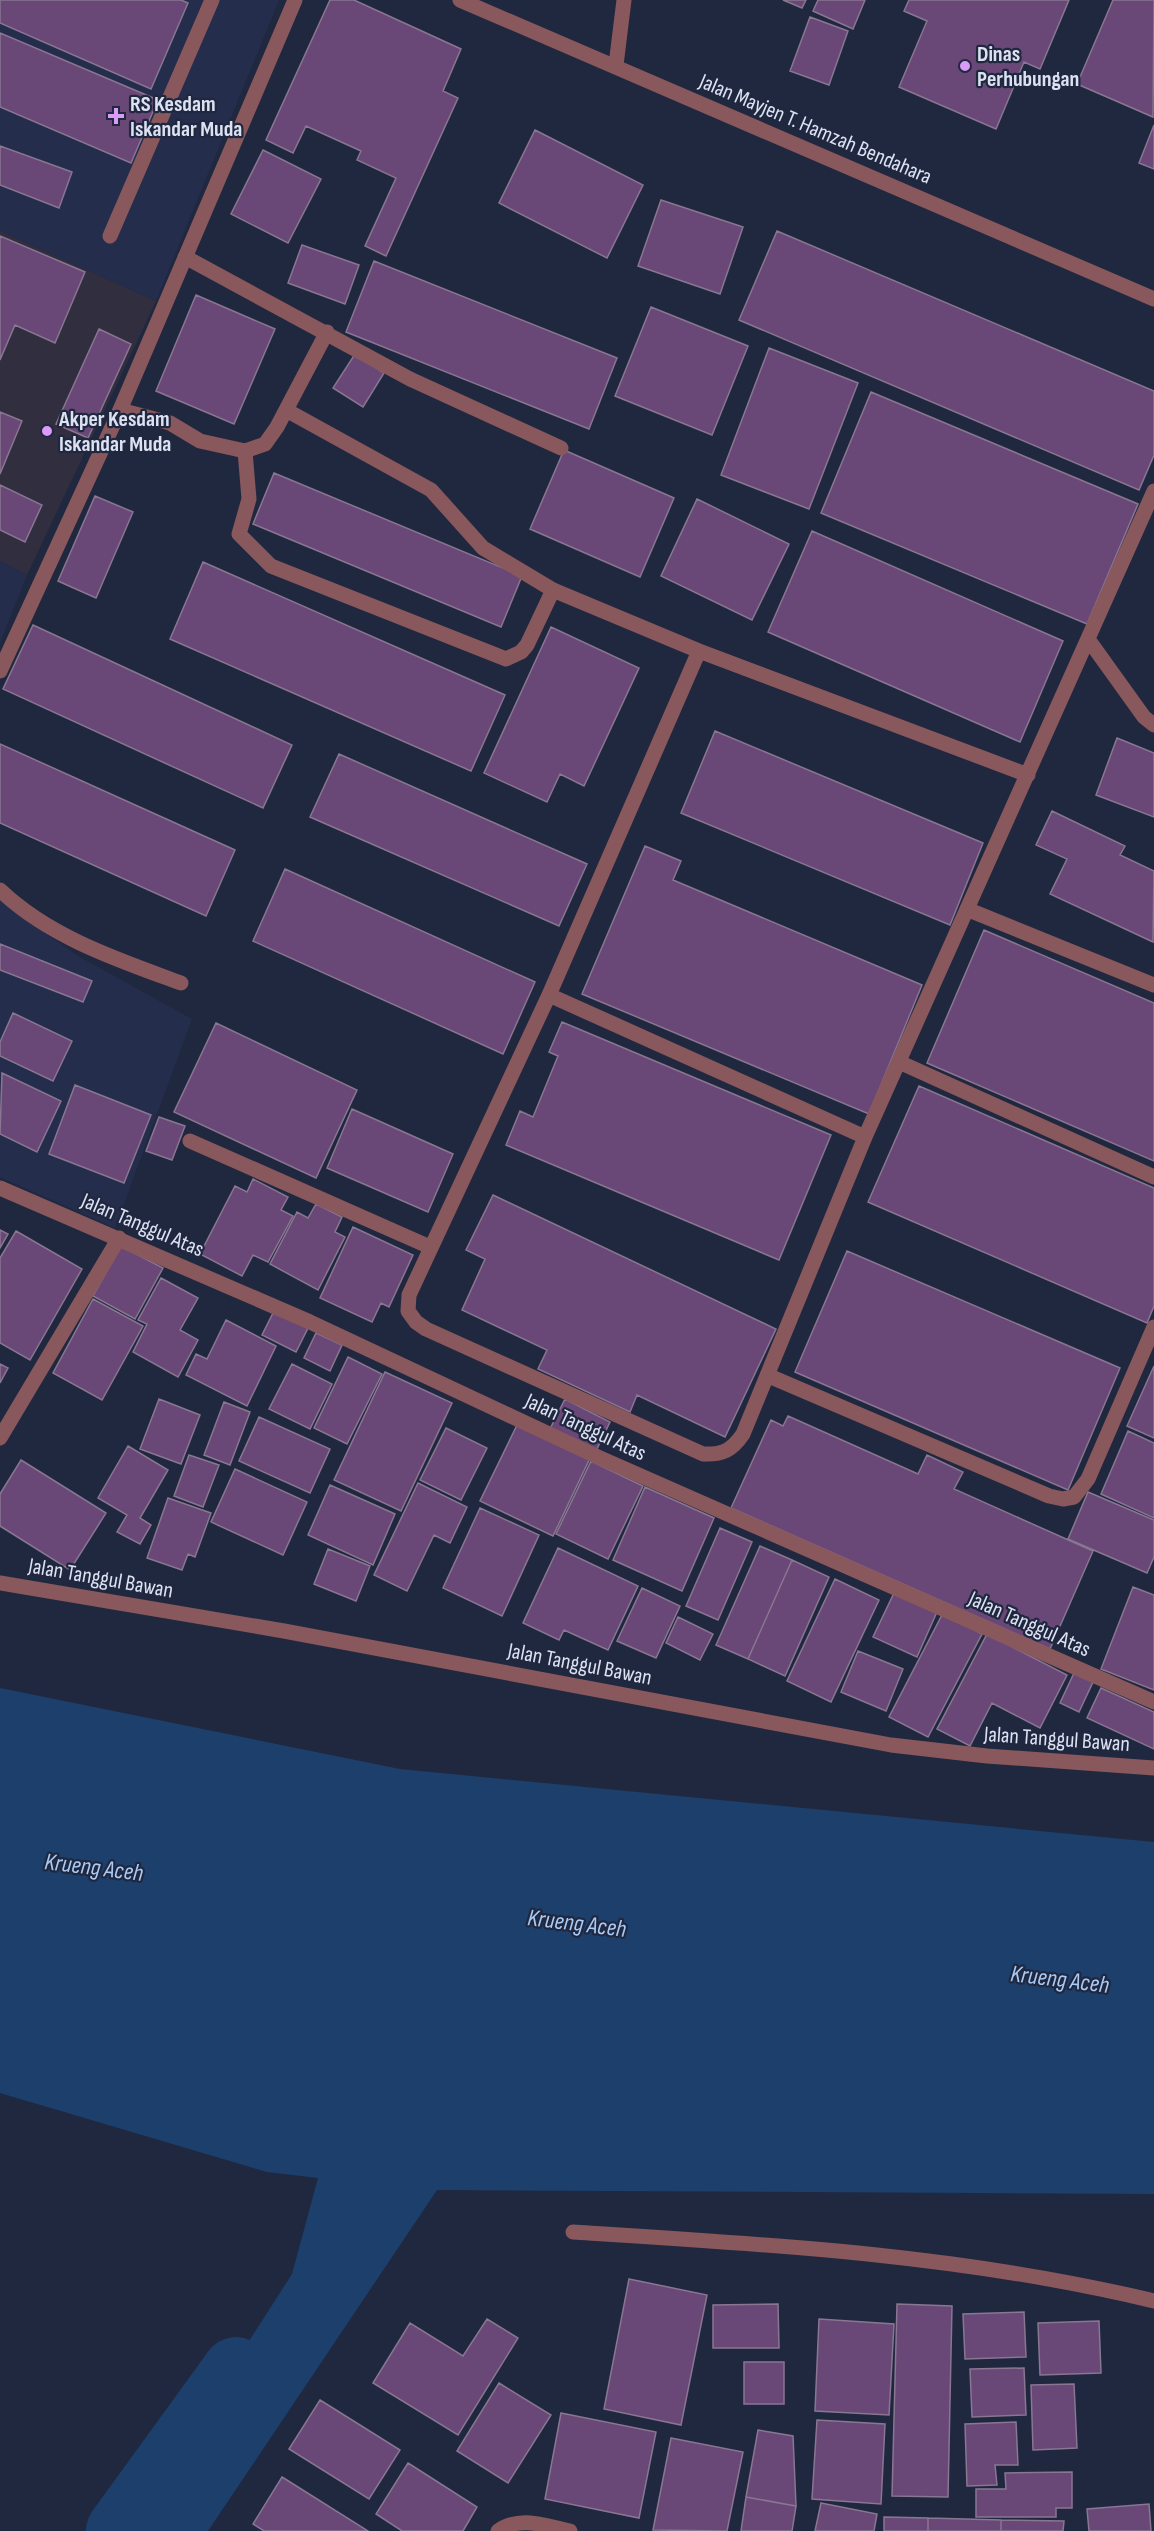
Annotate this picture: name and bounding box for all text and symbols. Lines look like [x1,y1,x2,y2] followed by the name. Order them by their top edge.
[977,41,1079,93] place label: Dinas Perhubungan
[958,59,972,73] marker: Dinas Perhubungan
[694,68,936,191] street label: Jalan Mayjen T. Hamzah Bendahara
[130,91,242,143] place label: RS Kesdam Iskandar Muda
[107,107,125,125] marker: RS Kesdam Iskandar Muda
[58,406,171,458] place label: Akper Kesdam Iskandar Muda
[40,424,54,438] marker: Akper Kesdam Iskandar Muda
[76,1187,208,1263] street label: Jalan Tanggul Atas
[520,1387,650,1467] street label: Jalan Tanggul Atas
[25,1552,175,1604] street label: Jalan Tanggul Bawan
[963,1585,1095,1663] street label: Jalan Tanggul Atas
[504,1637,654,1692] street label: Jalan Tanggul Bawan
[982,1721,1131,1758] street label: Jalan Tanggul Bawan
[43,1847,145,1888] water label: Krueng Aceh
[526,1903,628,1944] water label: Krueng Aceh
[1009,1959,1111,2000] water label: Krueng Aceh

